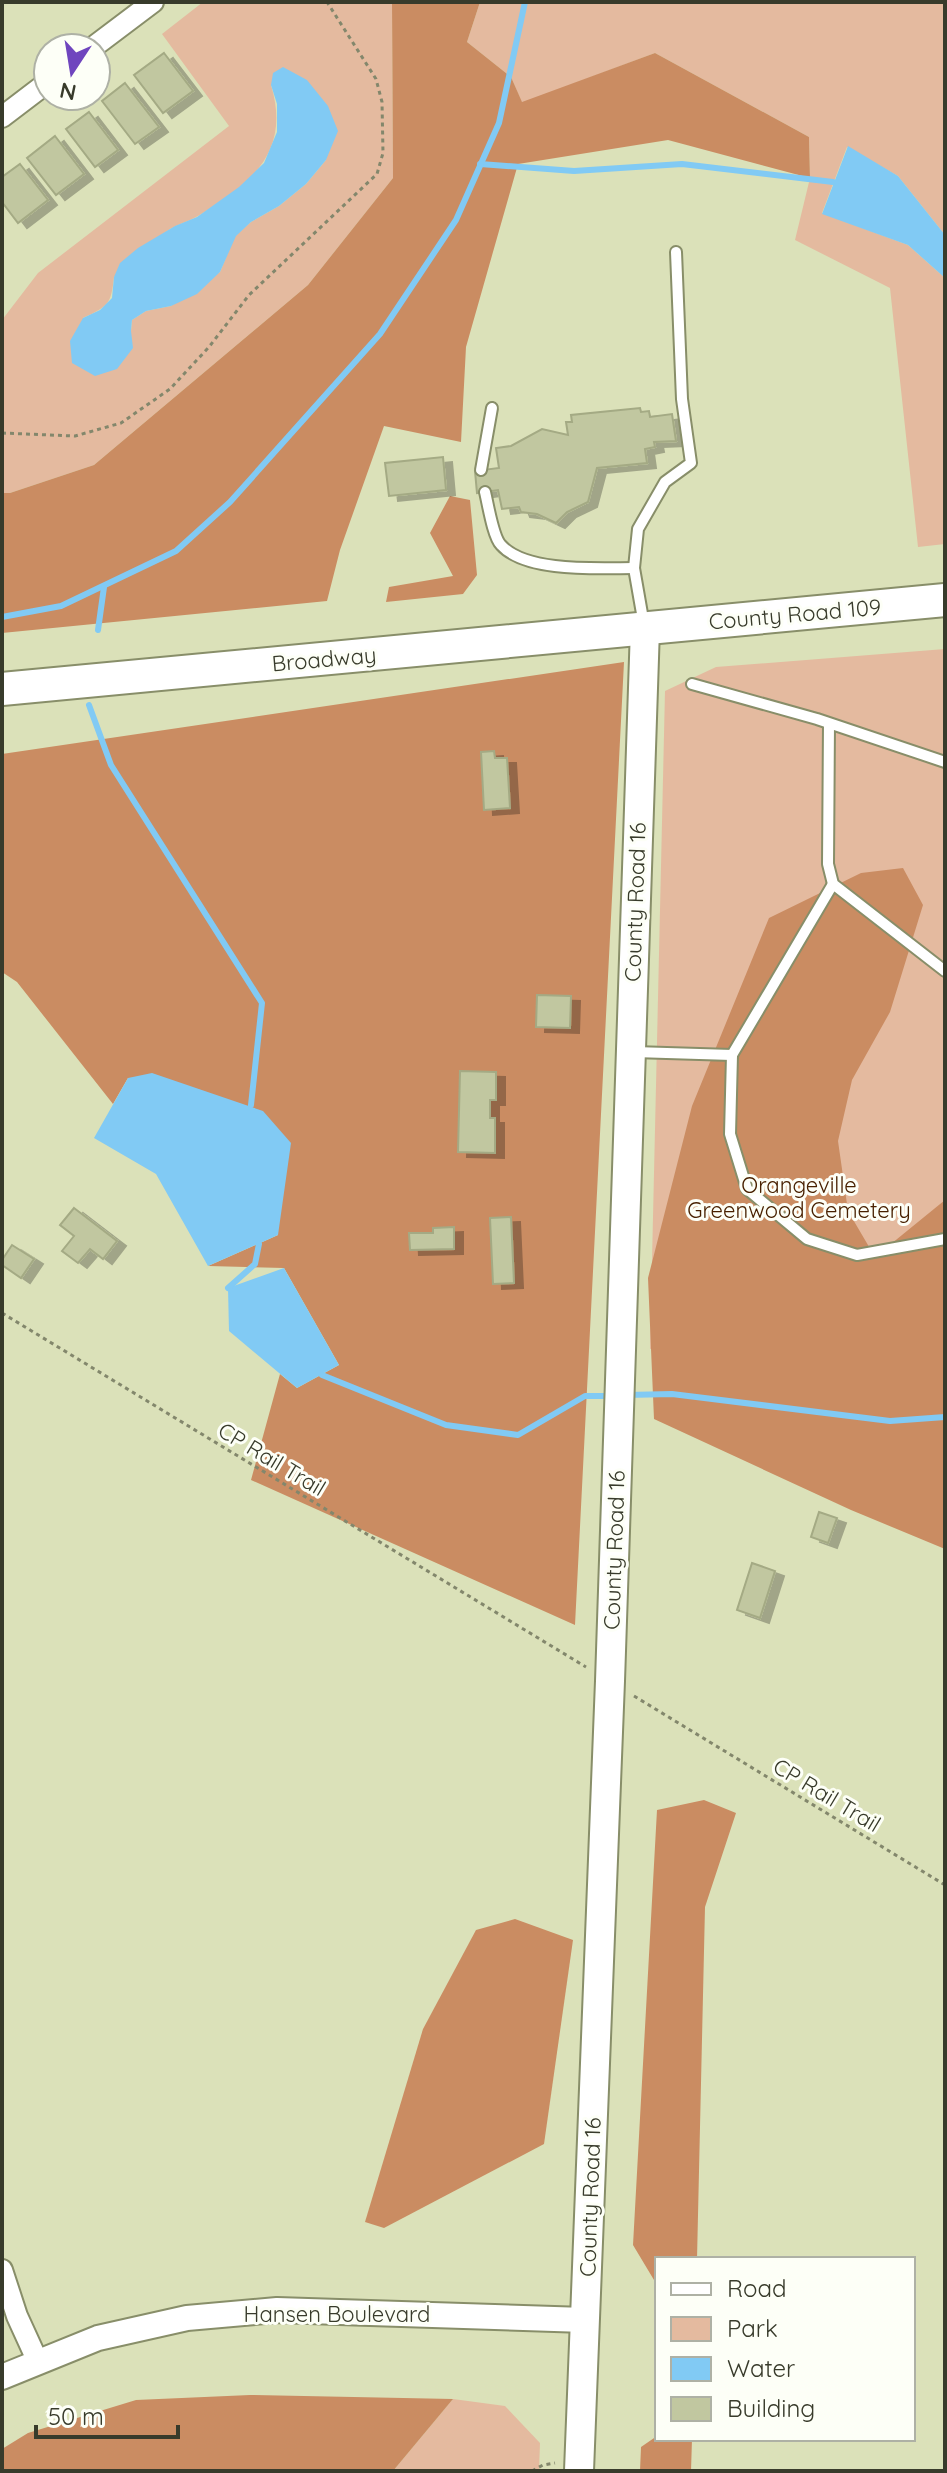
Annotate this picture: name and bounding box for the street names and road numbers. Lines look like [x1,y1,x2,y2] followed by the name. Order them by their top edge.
[708,593,882,635] street label: County Road 109
[271,640,377,678] street label: Broadway
[618,822,652,982] street label: County Road 16
[213,1416,331,1502] street label: CP Rail Trail
[597,1470,631,1630] street label: County Road 16
[768,1752,886,1838] street label: CP Rail Trail
[573,2117,607,2277] street label: County Road 16
[244,2300,430,2328] street label: Hansen Boulevard

